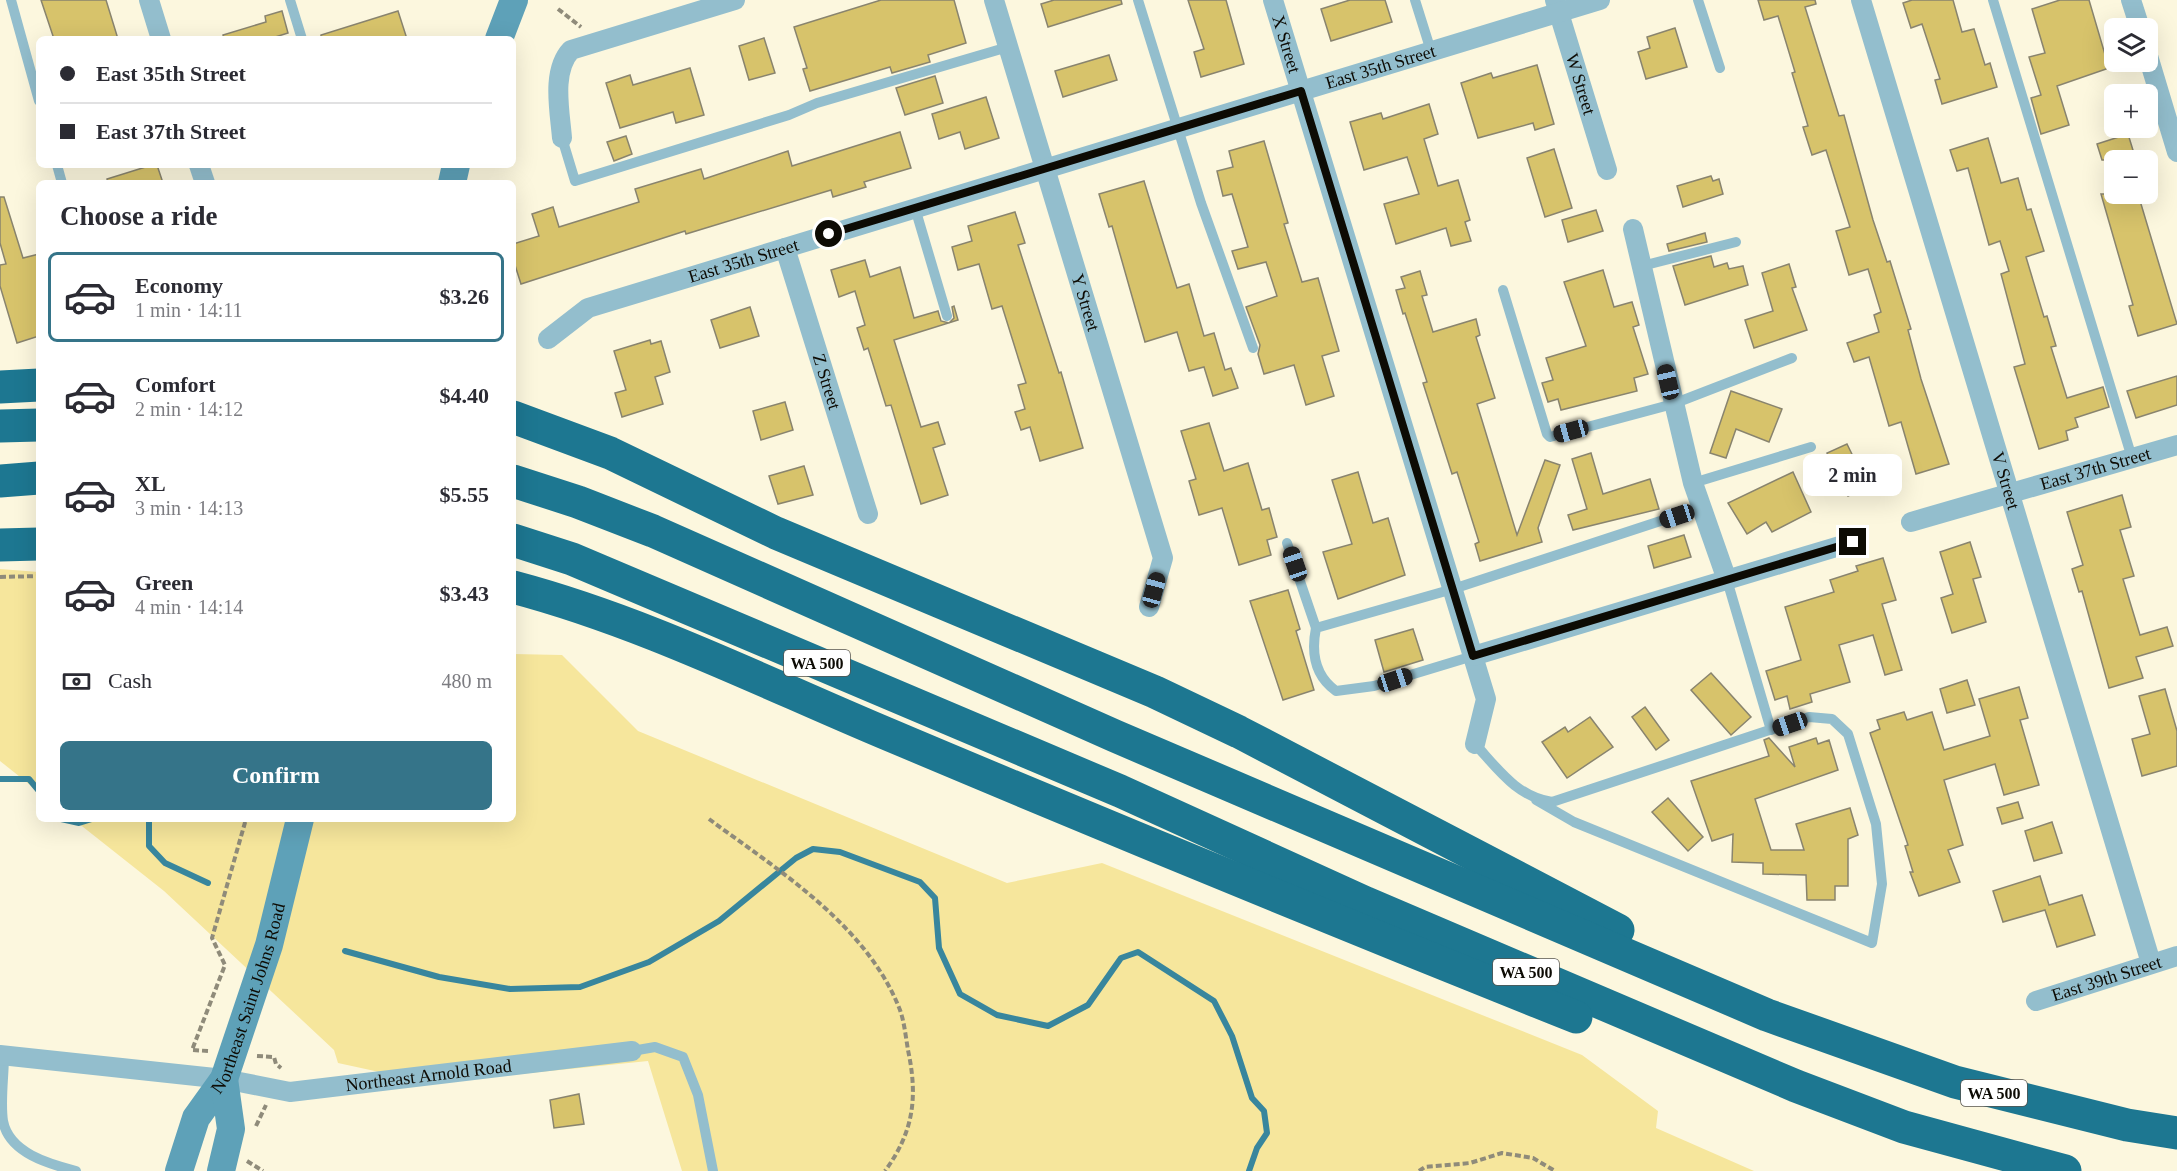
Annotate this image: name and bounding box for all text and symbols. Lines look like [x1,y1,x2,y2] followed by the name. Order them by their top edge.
[1268,13,1305,75] street label: X Street
[2104,18,2158,204] map controls
[2104,18,2158,72] button: layers
[1323,41,1438,93] street label: East 35th Street
[1562,51,1600,117] street label: W Street
[96,61,246,86] text: East 35th Street
[2104,84,2158,138] button: +
[96,119,246,144] text: East 37th Street
[2104,150,2158,204] button: −
[60,201,218,231] text: Choose a ride
[815,220,842,247] route start
[686,235,801,287] street label: East 35th Street
[63,270,117,324] icon: car
[1067,271,1104,334] street label: Y Street
[135,273,223,298] text: Economy
[440,284,489,309] text: $3.26
[135,299,243,321] text: 1 min · 14:11
[809,351,845,412] street label: Z Street
[1655,362,1681,402] car
[63,369,117,423] icon: car
[135,372,216,397] text: Comfort
[440,383,489,408] text: $4.40
[135,398,243,420] text: 2 min · 14:12
[1551,418,1591,444] car
[2038,443,2153,494] street label: East 37th Street
[1988,449,2024,512] street label: V Street
[1804,455,1902,497] callout: 2 min
[1828,464,1877,486] text: 2 min
[63,468,117,522] icon: car
[135,471,166,496] text: XL
[440,482,489,507] text: $5.55
[135,497,243,519] text: 3 min · 14:13
[1657,502,1697,530] car
[1839,528,1866,555] route end
[1281,544,1309,584] car
[63,567,117,621] icon: car
[135,570,193,595] text: Green
[1141,570,1167,610] car
[440,581,489,606] text: $3.43
[135,596,243,618] text: 4 min · 14:14
[784,650,850,676] road number: WA 500
[60,665,93,698] icon: cash
[1375,666,1415,694] car
[108,668,152,693] text: Cash
[441,670,492,692] text: 480 m
[1770,710,1810,738] car
[60,741,492,810] button: Confirm
[207,901,289,1097] street label: Northeast Saint Johns Road
[2049,952,2164,1005] street label: East 39th Street
[1493,959,1559,985] road number: WA 500
[344,1056,513,1095] street label: Northeast Arnold Road
[1961,1080,2027,1106] road number: WA 500

